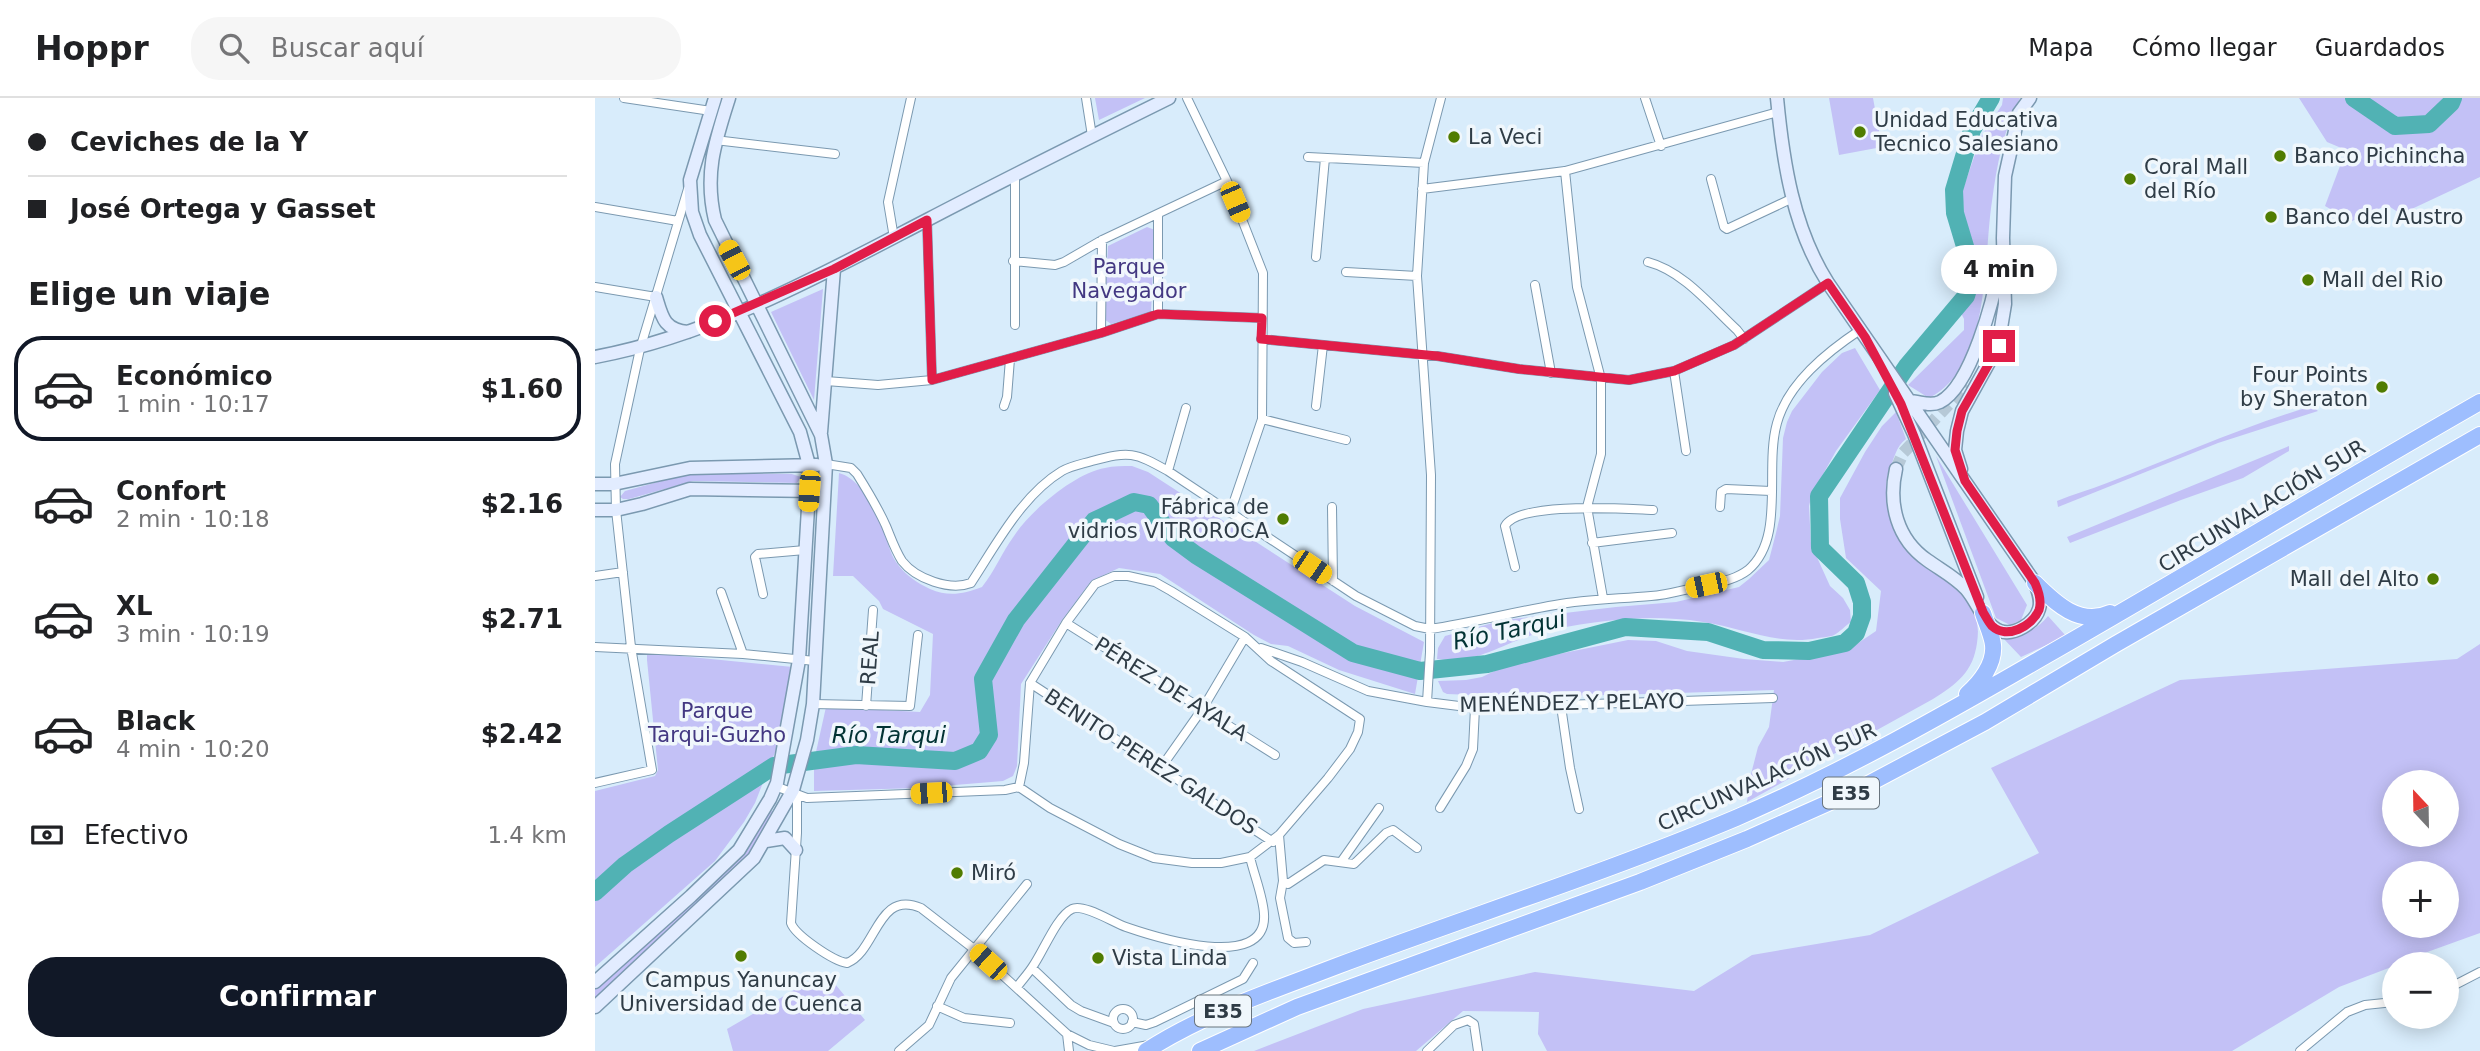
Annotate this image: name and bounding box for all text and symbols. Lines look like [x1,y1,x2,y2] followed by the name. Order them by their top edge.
[191,17,681,80] search box
[35,29,149,68] text: Hoppr
[215,29,253,67] icon: search
[271,33,424,63] text: Buscar aquí
[2028,34,2094,62] text: Mapa
[2132,34,2277,62] text: Cómo llegar
[2315,34,2445,62] text: Guardados
[1873,108,2059,156] place label: Unidad Educativa Tecnico Salesiano
[1852,124,1868,140] marker: Unidad Educativa Tecnico Salesiano
[1468,125,1542,149] place label: La Veci
[70,127,308,157] text: Ceviches de la Y
[1446,129,1462,145] marker: La Veci
[2294,144,2465,168] place label: Banco Pichincha
[2272,148,2288,164] marker: Banco Pichincha
[2144,155,2248,203] place label: Coral Mall del Río
[2122,171,2138,187] marker: Coral Mall del Río
[1218,179,1253,225] car
[70,194,376,224] text: José Ortega y Gasset
[2285,205,2463,229] place label: Banco del Austro
[2263,209,2279,225] marker: Banco del Austro
[715,237,754,283] car
[1941,244,2057,294] callout: 4 min
[1072,255,1187,303] park label: Parque Navegador
[1963,256,2035,282] text: 4 min
[2322,268,2443,292] place label: Mall del Rio
[2300,272,2316,288] marker: Mall del Rio
[28,275,270,313] text: Elige un viaje
[699,305,731,337] route start
[1983,330,2015,362] route end
[32,357,95,420] icon: car
[116,361,273,391] text: Económico
[2240,363,2368,411] place label: Four Points by Sheraton
[481,374,563,404] text: $1.60
[2374,379,2390,395] marker: Four Points by Sheraton
[116,391,270,417] text: 1 min · 10:17
[2154,434,2370,577] street label: CIRCUNVALACIÓN SUR
[798,469,821,513] car
[32,472,95,535] icon: car
[116,476,226,506] text: Confort
[481,489,563,519] text: $2.16
[1068,495,1270,543] place label: Fábrica de vidrios VITROROCA
[116,506,270,532] text: 2 min · 10:18
[1275,511,1291,527] marker: Fábrica de vidrios VITROROCA
[1289,547,1336,587] car
[2290,567,2419,591] place label: Mall del Alto
[1684,570,1729,600] car
[2425,571,2441,587] marker: Mall del Alto
[32,587,95,650] icon: car
[116,591,153,621] text: XL
[481,604,563,634] text: $2.71
[1450,605,1568,655] water label: Río Tarqui
[116,621,270,647] text: 3 min · 10:19
[856,630,884,686] street label: REAL
[1090,631,1253,746] street label: PÉREZ DE AYALA
[1040,684,1262,840] street label: BENITO PEREZ GALDOS
[1459,688,1685,717] street label: MENÉNDEZ Y PELAYO
[647,699,786,747] park label: Parque Tarqui-Guzho
[32,702,95,765] icon: car
[116,706,195,736] text: Black
[1654,717,1880,836] street label: CIRCUNVALACIÓN SUR
[481,719,563,749] text: $2.42
[832,722,947,748] water label: Río Tarqui
[116,736,270,762] text: 4 min · 10:20
[2382,770,2459,847] north arrow
[2382,770,2459,1029] map controls
[1823,778,1879,808] road number: E35
[910,781,953,805] car
[28,816,66,854] icon: cash
[84,820,189,850] text: Efectivo
[487,822,567,848] text: 1.4 km
[971,861,1016,885] place label: Miró
[2382,861,2459,938] button: +
[949,865,965,881] marker: Miró
[966,940,1011,984] car
[1112,946,1228,970] place label: Vista Linda
[733,948,749,964] marker: Campus Yanuncay Universidad de Cuenca
[1090,950,1106,966] marker: Vista Linda
[2382,952,2459,1029] button: −
[28,957,567,1037] button: Confirmar
[619,968,863,1016] place label: Campus Yanuncay Universidad de Cuenca
[1195,995,1251,1026] road number: E35

